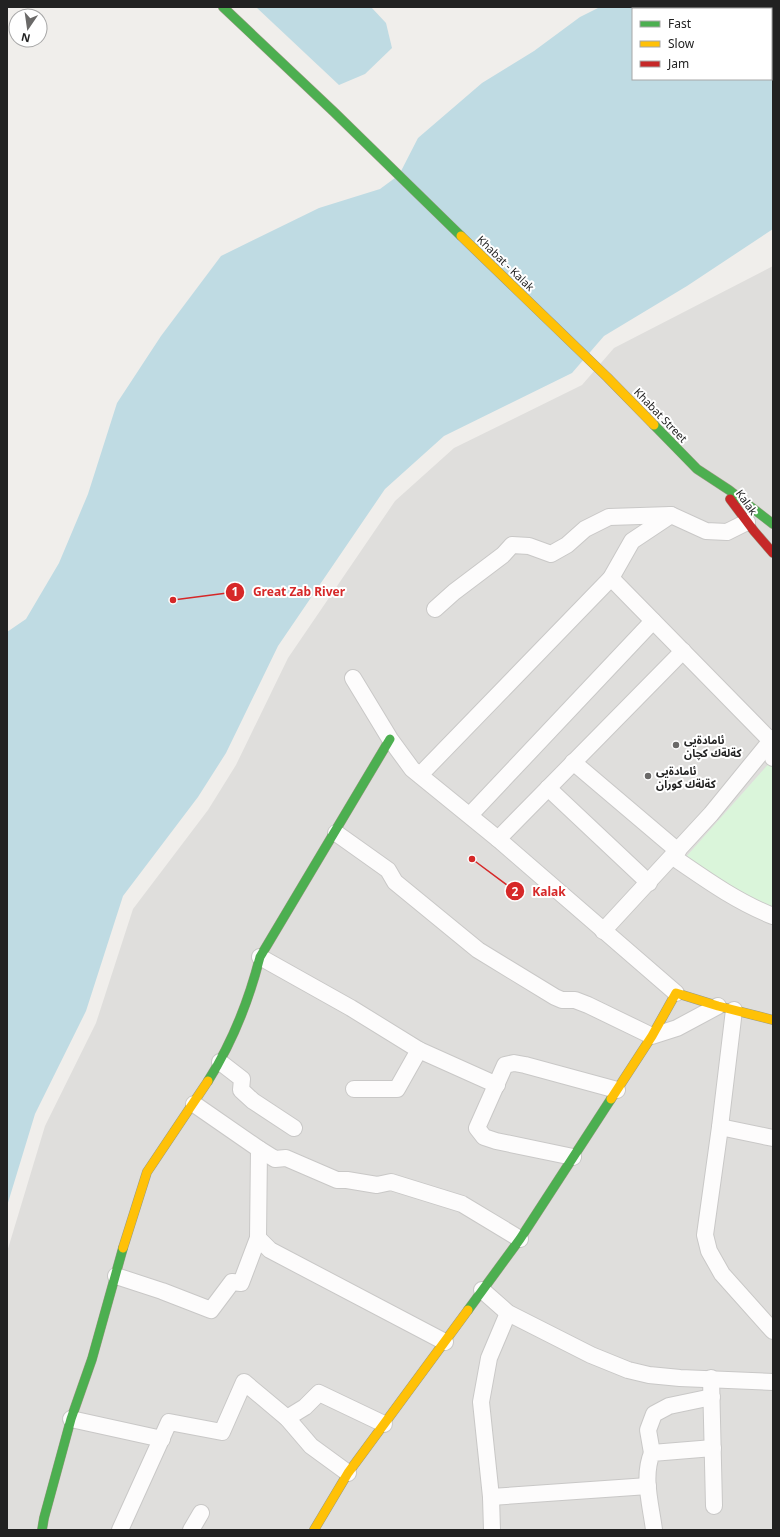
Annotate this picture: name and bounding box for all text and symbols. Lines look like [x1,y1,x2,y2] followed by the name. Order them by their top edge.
[8,8,48,48] north arrow
[632,8,772,80] legend
[668,15,692,32] text: Fast
[20,30,32,47] text: N
[668,35,695,52] text: Slow
[667,55,689,72] text: Jam
[474,232,538,294] street label: Khabat - Kalak
[631,385,691,445] street label: Khabat Street
[733,486,761,518] street label: Kalak
[225,580,353,604] callout: Great Zab River
[232,583,238,600] text: 1
[253,583,346,600] text: Great Zab River
[684,732,742,760] place label: ئامادةيى كةلةك كچان
[671,740,681,750] marker: ئامادةيى كةلةك كچان
[656,763,717,791] place label: ئامادةيى كةلةك كوران
[643,771,653,781] marker: ئامادةيى كةلةك كوران
[505,879,574,903] callout: Kalak
[512,883,519,900] text: 2
[532,883,566,900] text: Kalak

